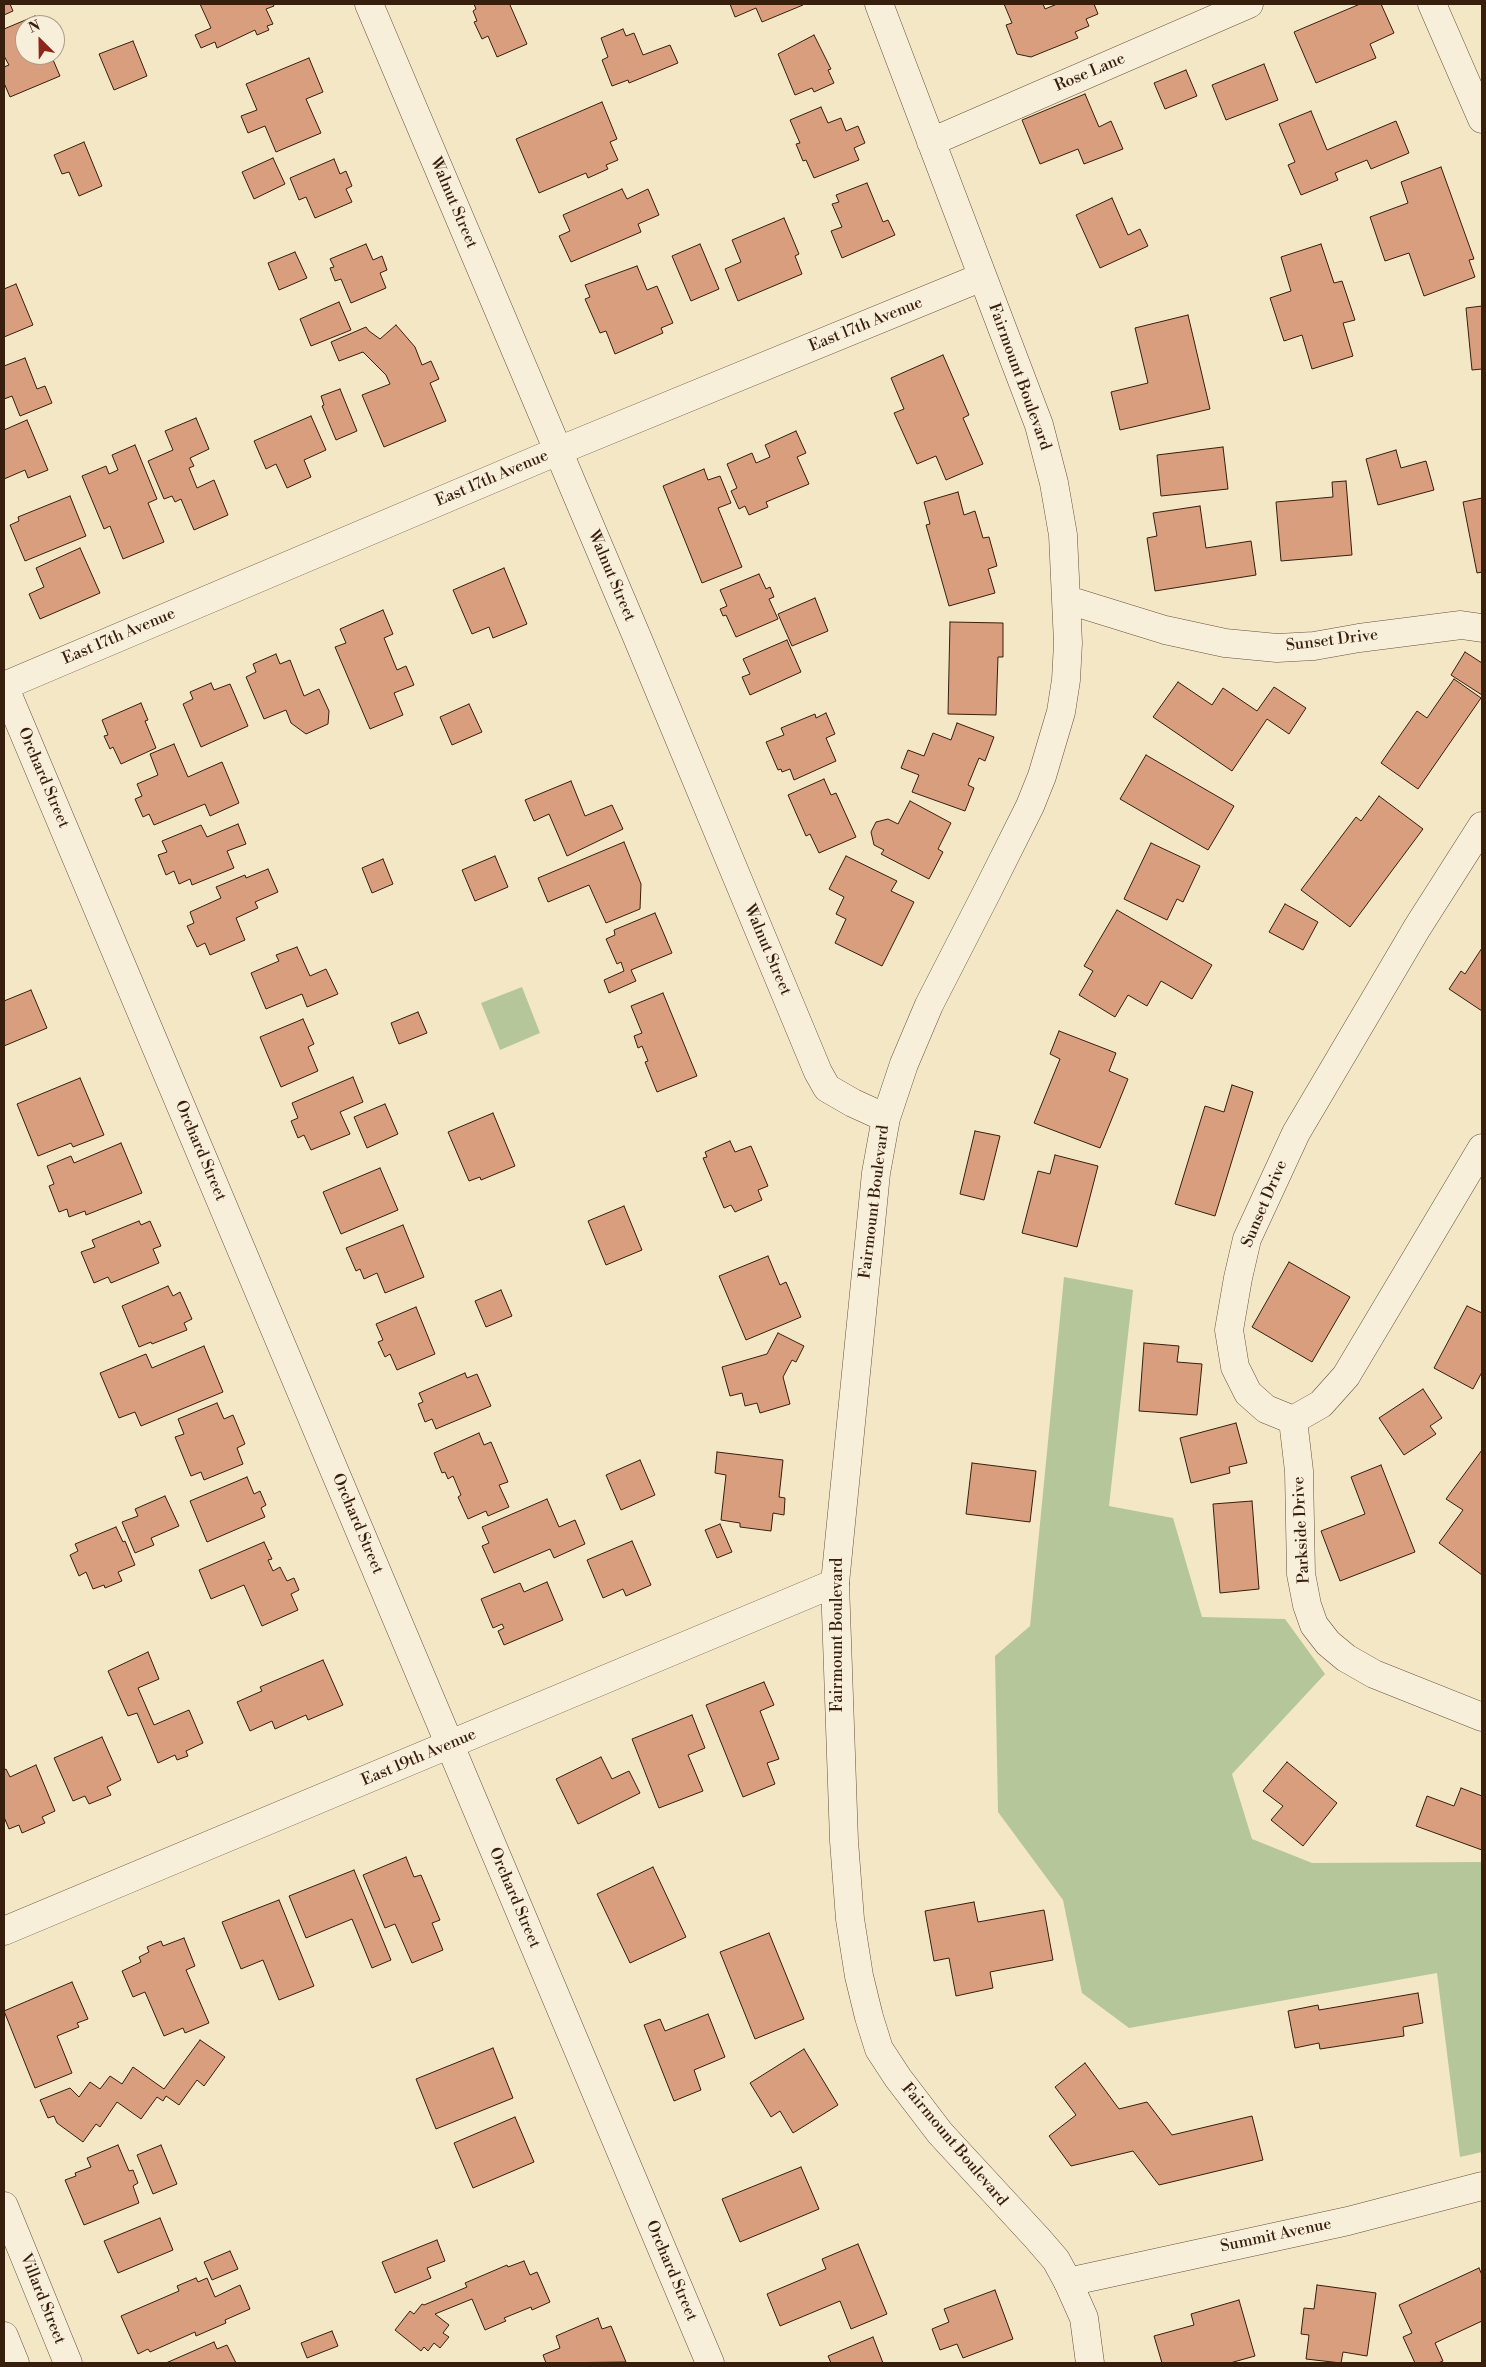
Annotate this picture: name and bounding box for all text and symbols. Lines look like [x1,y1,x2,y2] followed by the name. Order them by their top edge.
[15,15,65,65] north arrow
[26,17,43,38] text: N
[1052,50,1128,96] street label: Rose Lane
[425,154,481,252] street label: Walnut Street
[806,293,926,357] street label: East 17th Avenue
[984,301,1054,453] street label: Fairmount Boulevard
[433,447,551,511] street label: East 17th Avenue
[583,527,639,625] street label: Walnut Street
[60,605,178,669] street label: East 17th Avenue
[1285,626,1379,656] street label: Sunset Drive
[13,725,73,831] street label: Orchard Street
[739,901,795,999] street label: Walnut Street
[170,1098,230,1204] street label: Orchard Street
[856,1124,894,1280] street label: Fairmount Boulevard
[1238,1158,1292,1250] street label: Sunset Drive
[327,1471,387,1577] street label: Orchard Street
[1290,1476,1314,1584] street label: Parkside Drive
[828,1558,848,1712] street label: Fairmount Boulevard
[359,1725,479,1791] street label: East 19th Avenue
[484,1845,544,1951] street label: Orchard Street
[897,2080,1011,2210] street label: Fairmount Boulevard
[1219,2215,1333,2257] street label: Summit Avenue
[641,2218,701,2324] street label: Orchard Street
[15,2251,69,2347] street label: Villard Street

